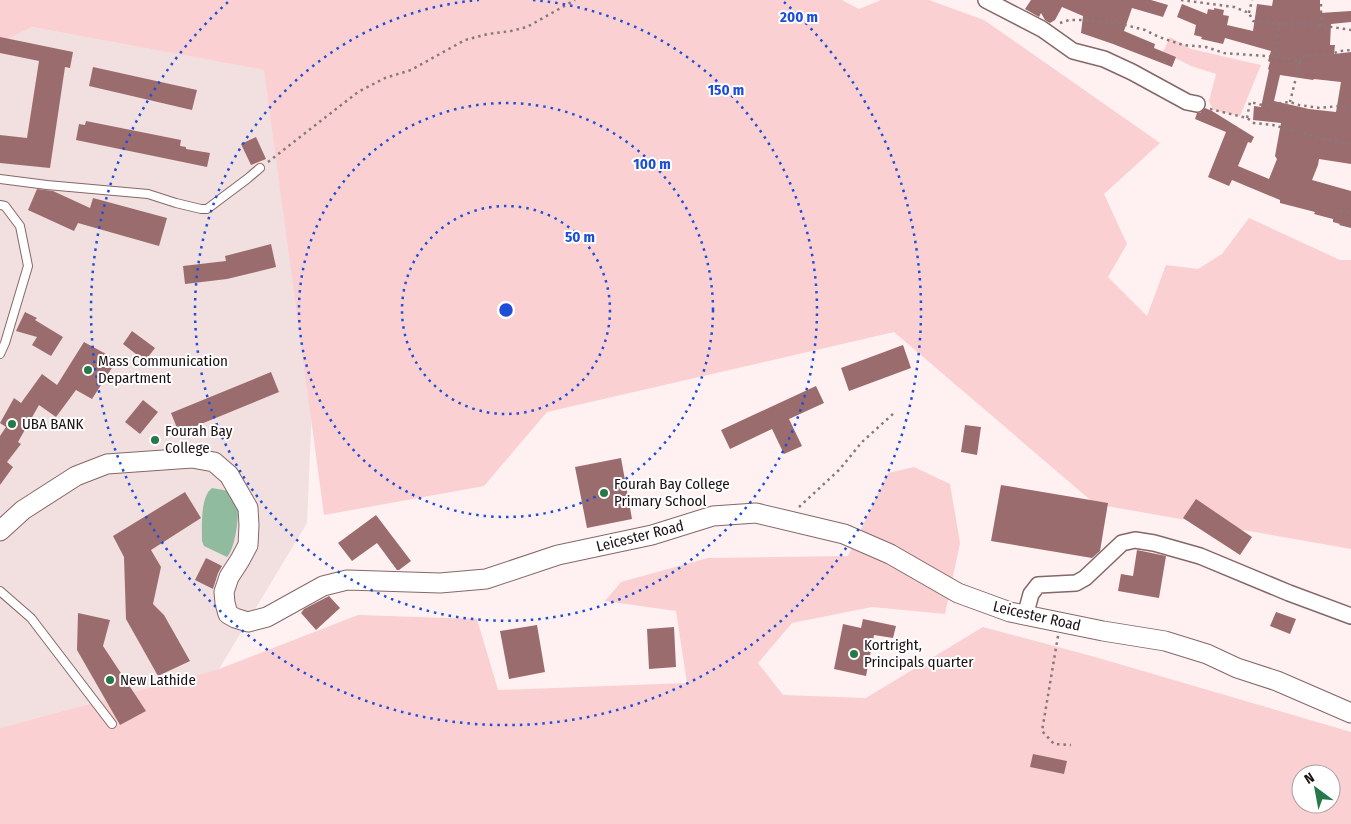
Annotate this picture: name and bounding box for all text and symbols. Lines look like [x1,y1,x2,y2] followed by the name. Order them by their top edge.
[779,8,818,26] text: 200 m
[708,81,744,99] text: 150 m
[633,155,671,173] text: 100 m
[565,228,595,246] text: 50 m
[497,301,515,319] centre of rings
[98,352,228,387] place label: Mass Communication Department
[82,364,94,376] marker: Mass Communication Department
[22,415,83,433] place label: UBA BANK
[6,418,18,430] marker: UBA BANK
[165,422,233,457] place label: Fourah Bay College
[149,434,161,446] marker: Fourah Bay College
[614,475,730,510] place label: Fourah Bay College Primary School
[598,487,610,499] marker: Fourah Bay College Primary School
[594,516,686,556] street label: Leicester Road
[991,597,1083,635] street label: Leicester Road
[864,636,974,671] place label: Kortright, Principals quarter
[848,648,860,660] marker: Kortright, Principals quarter
[120,671,196,689] place label: New Lathide
[104,674,116,686] marker: New Lathide
[1291,764,1341,814] north arrow
[1301,769,1317,788] text: N

